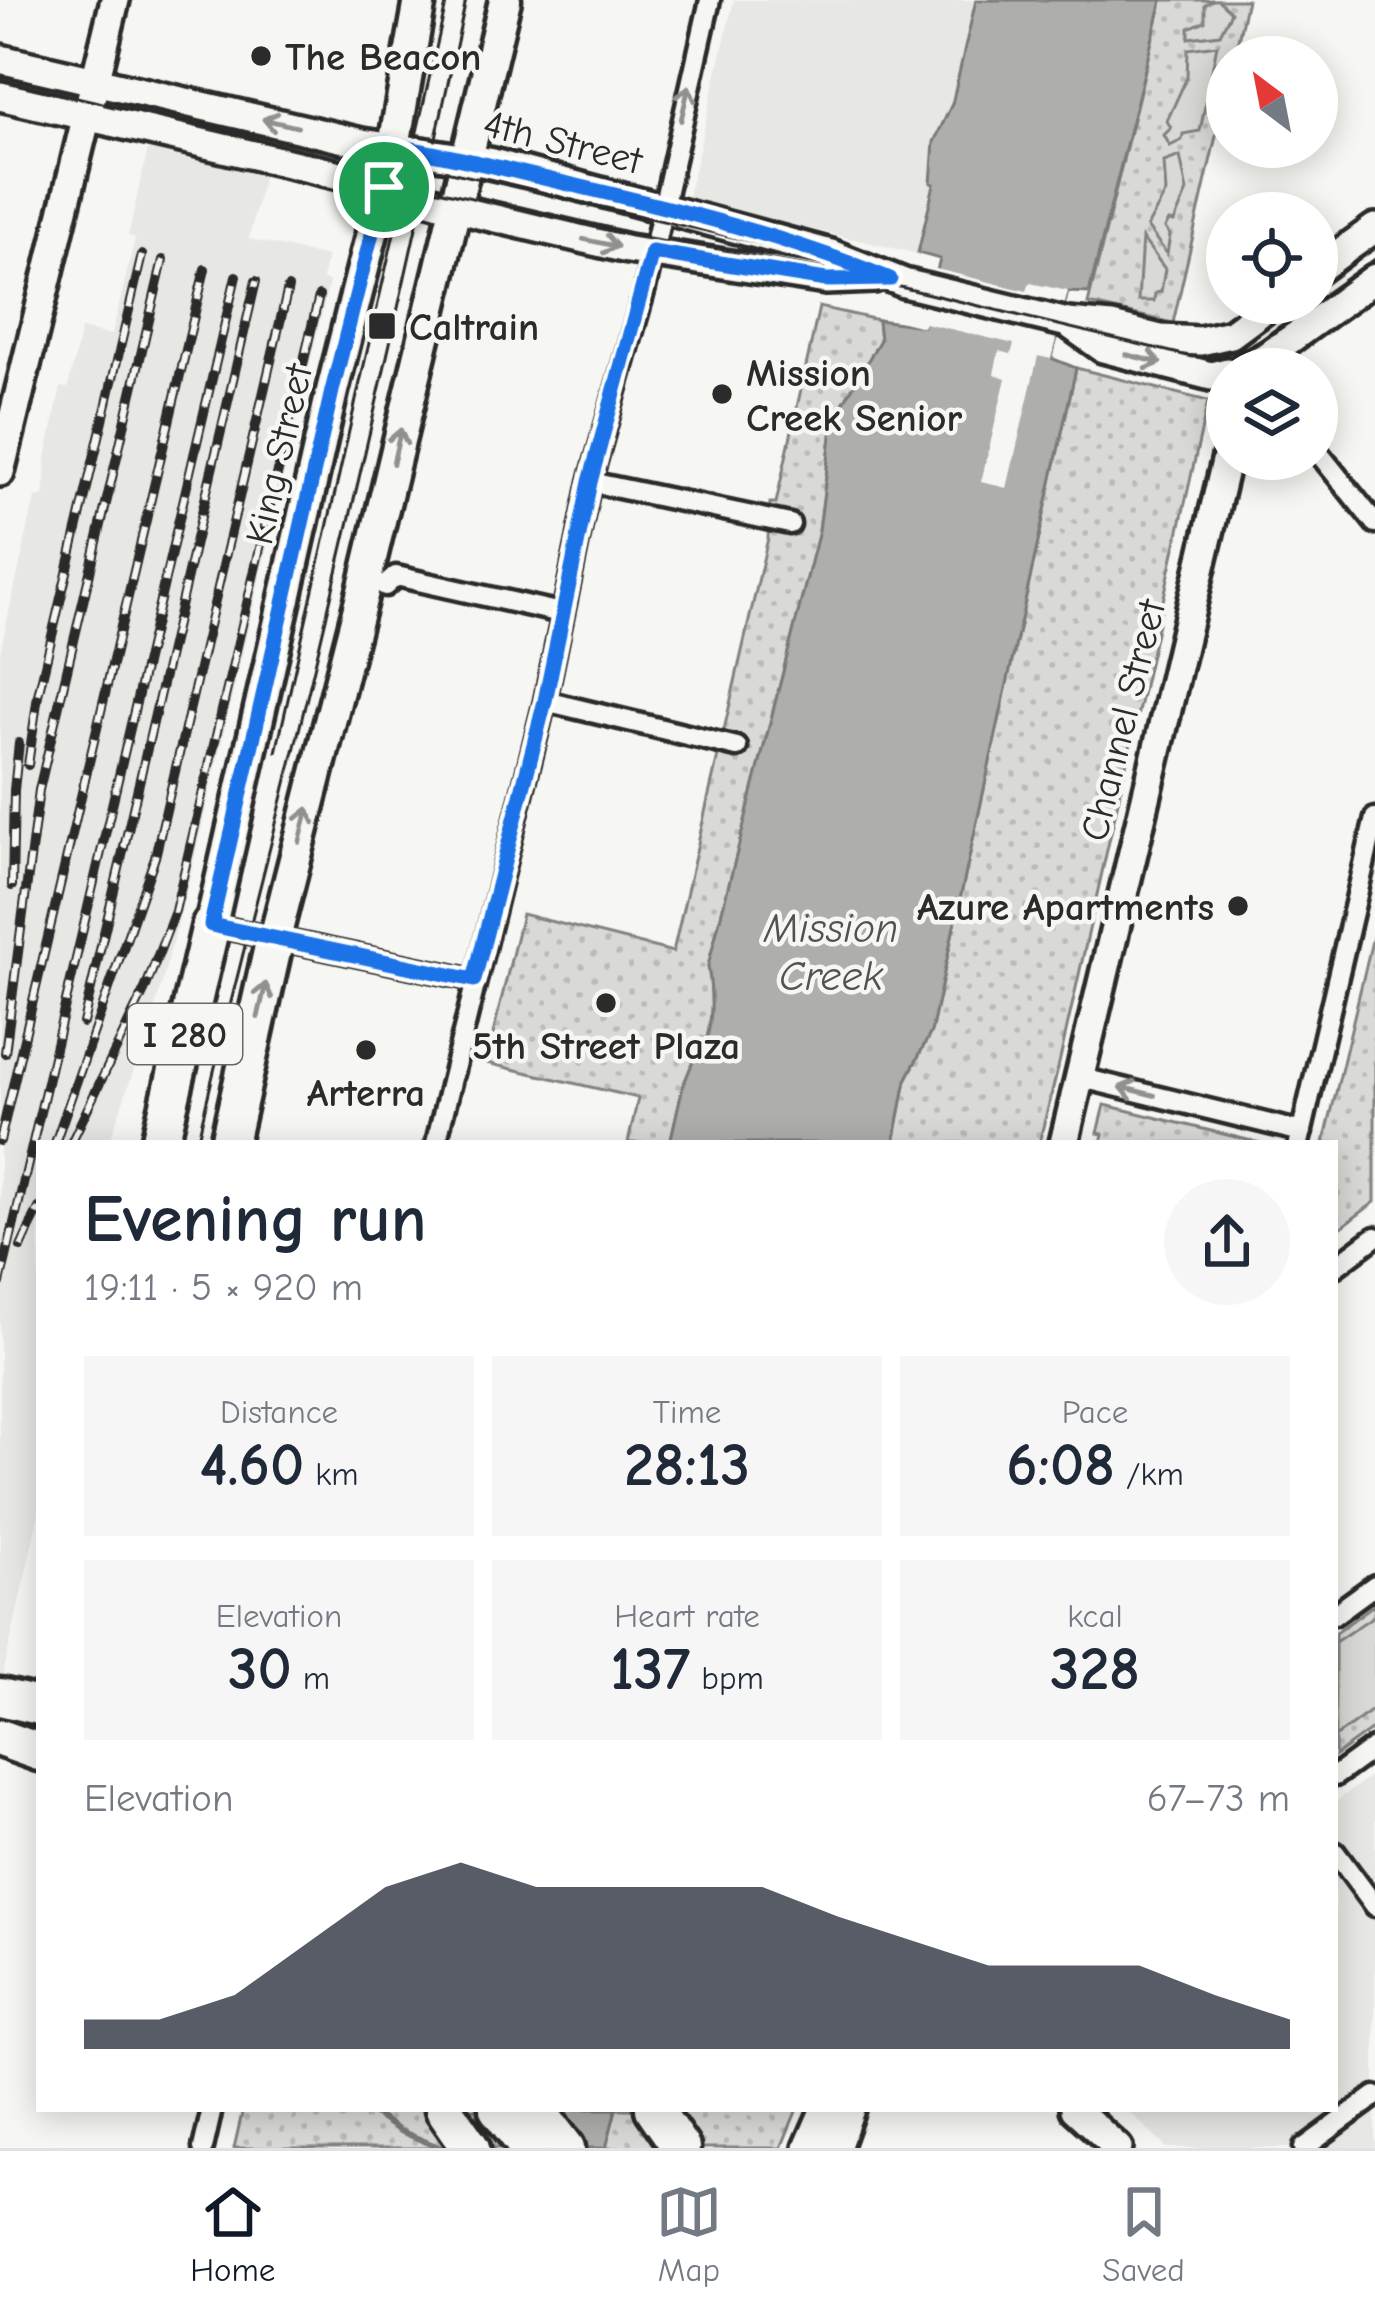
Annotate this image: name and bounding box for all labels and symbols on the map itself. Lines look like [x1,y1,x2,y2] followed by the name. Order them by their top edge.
[285,35,482,80] place label: The Beacon
[1206,36,1338,168] north arrow
[248,43,274,69] marker: The Beacon
[675,85,698,123] one-way arrow
[479,101,648,184] street label: 4th Street
[261,111,299,133] one-way arrow
[333,136,435,238] pin
[580,233,619,255] one-way arrow
[409,305,539,350] place label: Caltrain
[366,310,398,342] marker: Caltrain
[1125,349,1163,371] one-way arrow
[746,351,962,441] place label: Mission Creek Senior
[237,358,322,549] street label: King Street
[709,381,735,407] marker: Mission Creek Senior
[387,427,410,465] one-way arrow
[1072,593,1176,846] street label: Channel Street
[295,806,317,844] one-way arrow
[917,885,1214,930] place label: Azure Apartments
[1225,893,1251,919] marker: Azure Apartments
[763,904,898,1001] water label: Mission Creek
[252,981,274,1019] one-way arrow
[593,990,619,1016] marker: 5th Street Plaza
[128,1004,242,1064] road number: I 280
[472,1024,740,1069] place label: 5th Street Plaza
[353,1037,379,1063] marker: Arterra
[307,1071,425,1116] place label: Arterra
[1118,1079,1156,1101] one-way arrow

